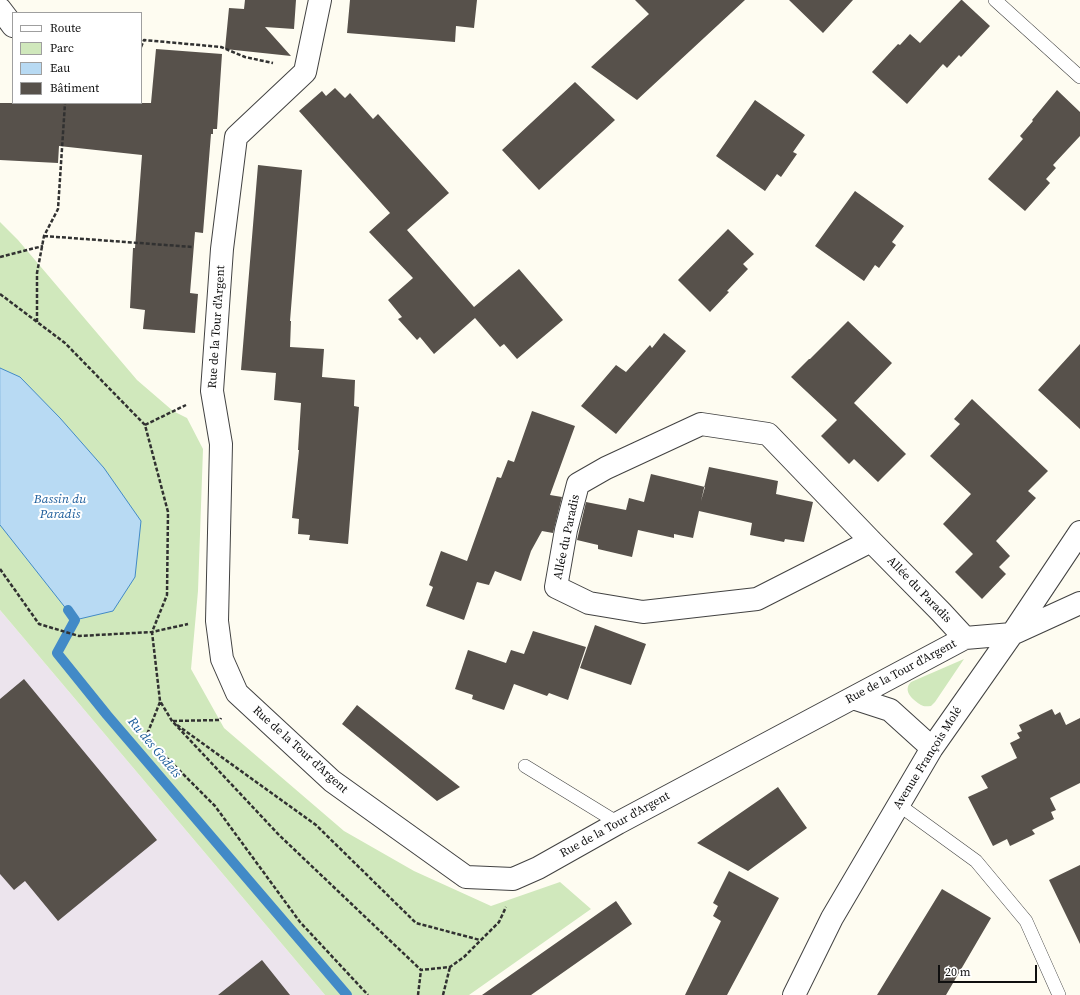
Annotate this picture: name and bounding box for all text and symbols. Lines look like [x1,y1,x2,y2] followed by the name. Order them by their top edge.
[12,12,142,104] legend
[50,20,81,36] text: Route
[50,40,74,56] text: Parc
[50,60,70,76] text: Eau
[50,80,99,96] text: Bâtiment
[206,265,228,389] street label: Rue de la Tour d'Argent
[34,492,86,523] water label: Bassin du Paradis
[551,493,583,581] street label: Allée du Paradis
[884,554,954,626] street label: Allée du Paradis
[843,637,959,707] street label: Rue de la Tour d'Argent
[249,703,351,797] street label: Rue de la Tour d'Argent
[891,704,965,812] street label: Avenue François Molé
[124,714,184,782] water label: Ru des Godets
[558,789,672,861] street label: Rue de la Tour d'Argent
[940,957,1039,983] scale bar
[945,964,971,980] text: 20 m

